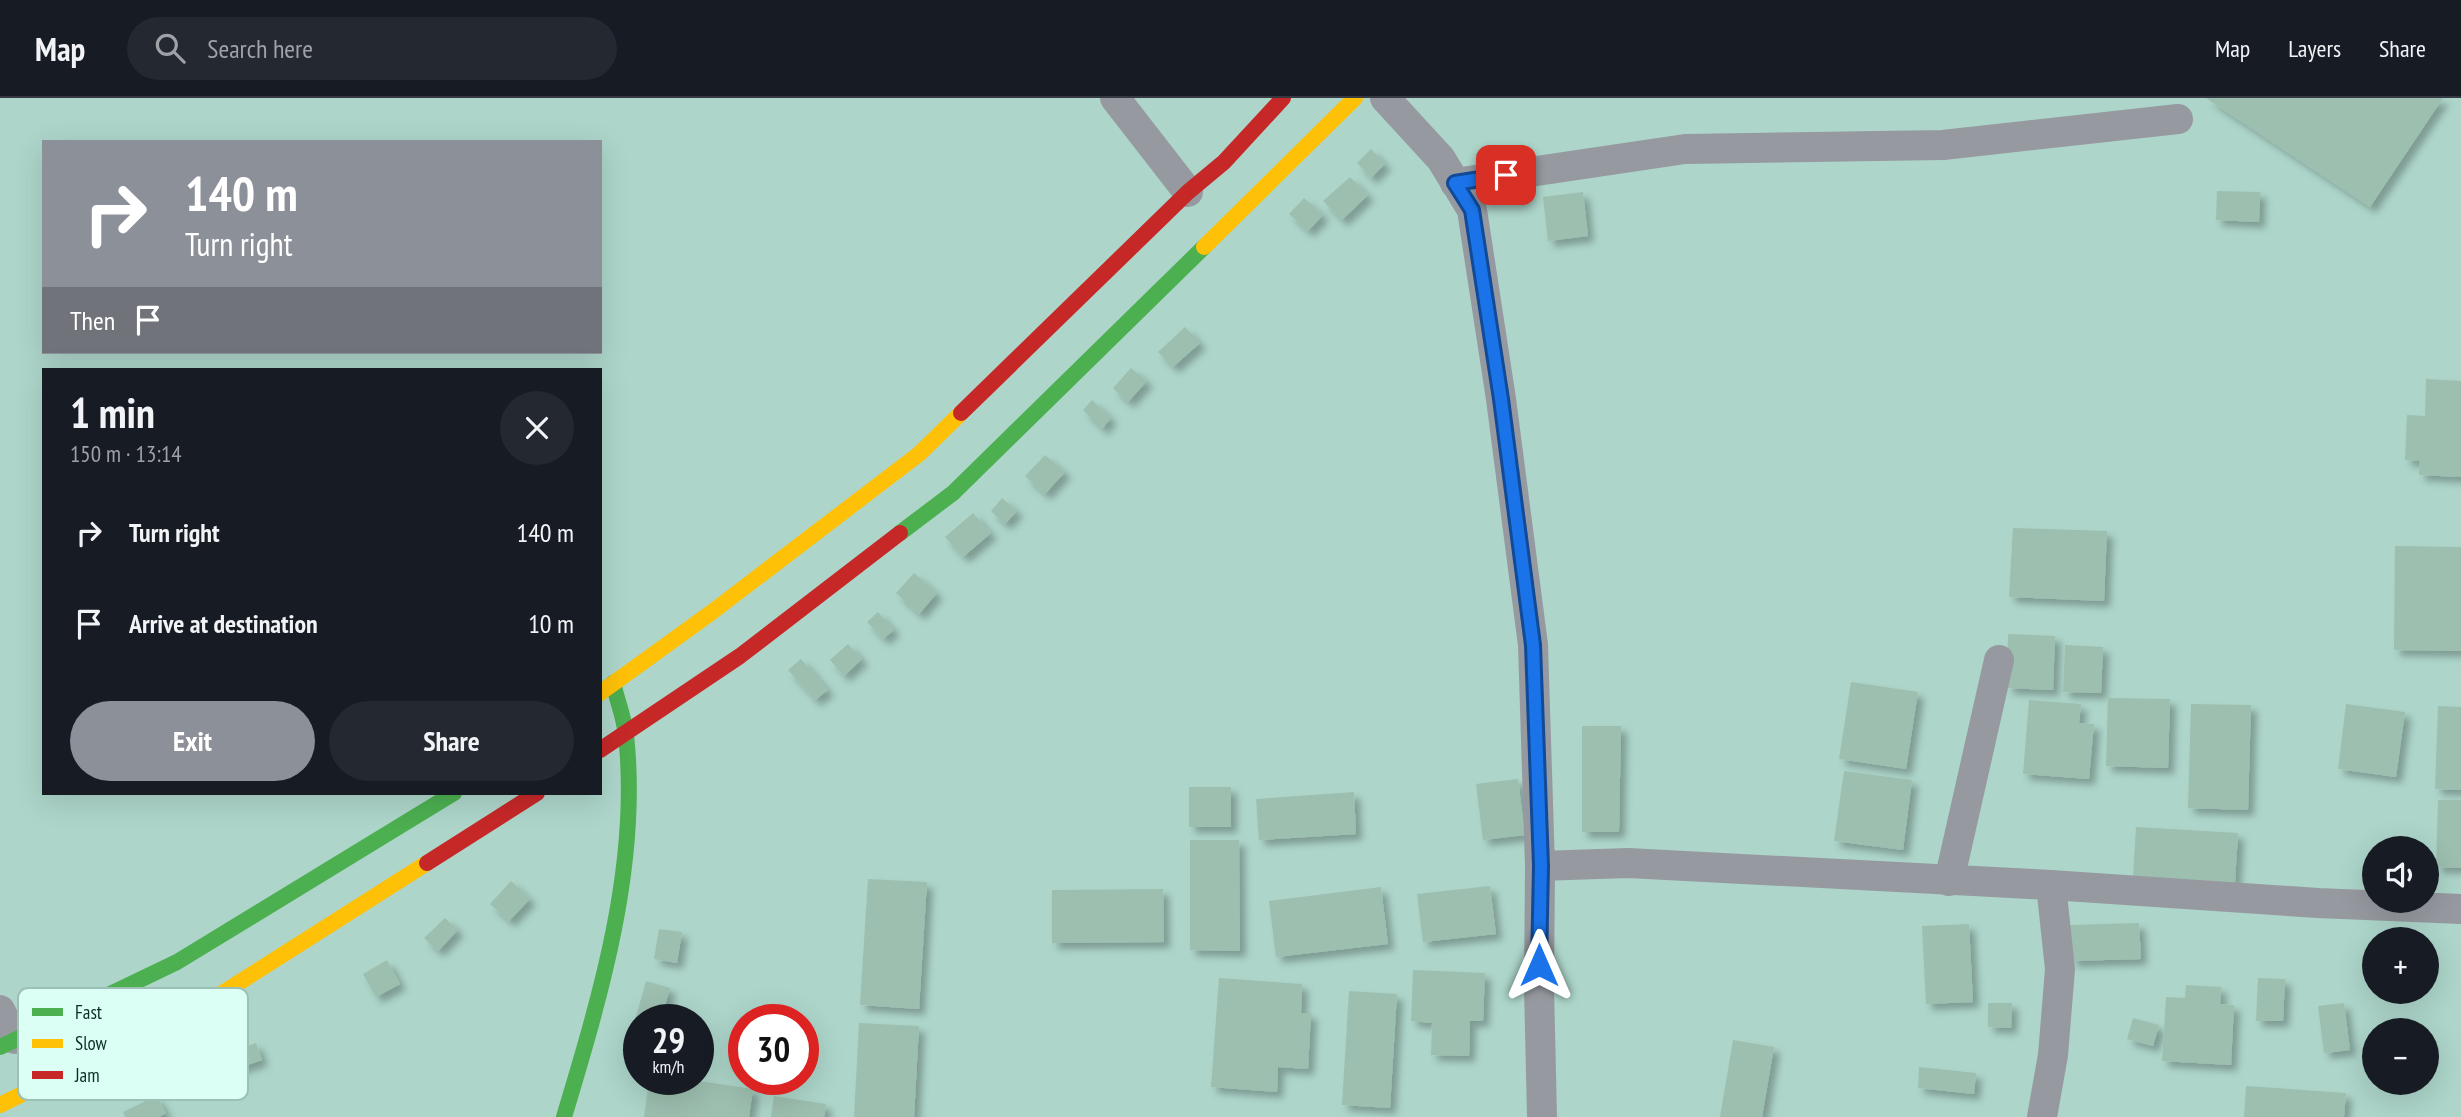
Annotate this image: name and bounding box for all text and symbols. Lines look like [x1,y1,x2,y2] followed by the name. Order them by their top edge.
[127,17,617,80] search box
[35,27,85,70] text: Map
[151,29,189,67] icon: search
[207,32,313,65] text: Search here
[2215,33,2250,64] text: Map
[2288,33,2341,64] text: Layers
[2379,33,2426,64] text: Share
[1476,145,1536,205] pin
[1487,156,1525,194] icon: arrive
[185,161,298,225] text: 140 m
[70,168,161,259] icon: right
[185,223,293,265] text: Turn right
[129,301,167,339] icon: arrive
[70,304,115,337] text: Then
[70,385,155,440] text: 1 min
[500,391,574,465] button: close
[70,439,182,468] text: 150 m · 13:14
[70,514,108,552] icon: right
[129,516,220,549] text: Turn right
[516,516,574,549] text: 140 m
[70,605,108,643] icon: arrive
[129,607,318,640] text: Arrive at destination
[528,607,574,640] text: 10 m
[70,701,315,781] button: Exit
[329,701,574,781] button: Share
[2362,836,2439,1095] map controls
[2362,836,2439,913] button: sound
[2362,927,2439,1004] button: +
[1502,928,1576,1002] position arrow
[18,988,248,1100] legend
[75,1000,103,1024] text: Fast
[728,1004,819,1095] speed limit sign: 30
[652,1017,685,1063] text: 29
[2362,1018,2439,1095] button: −
[75,1031,108,1055] text: Slow
[653,1055,684,1078] text: km/h
[74,1063,100,1087] text: Jam

